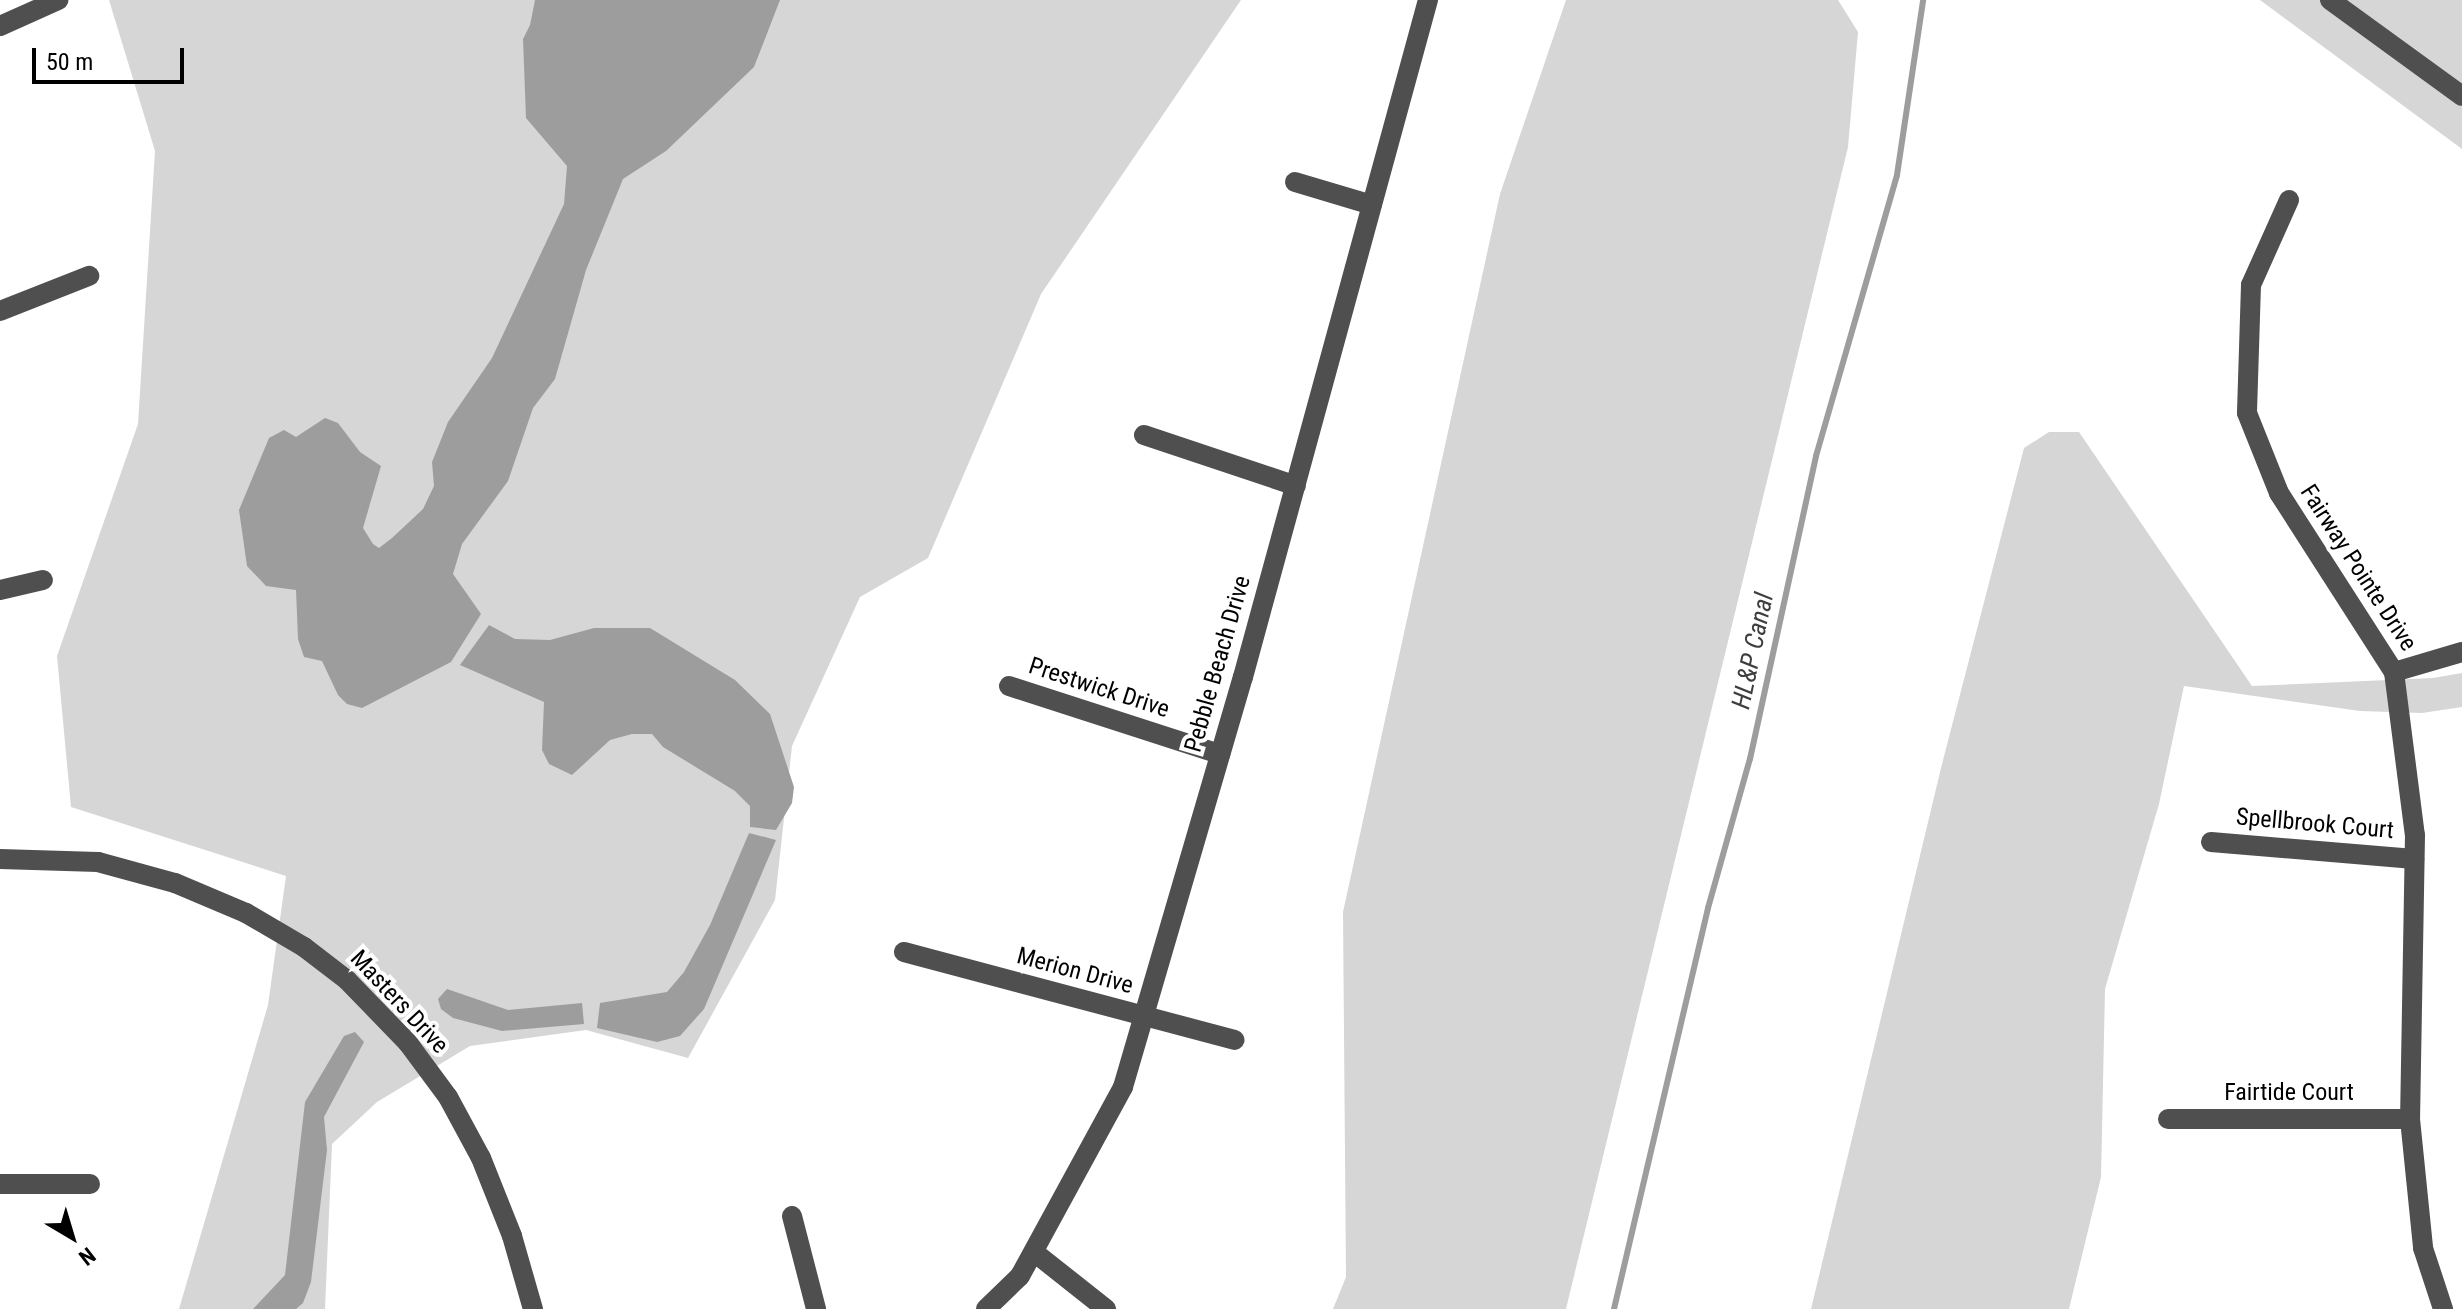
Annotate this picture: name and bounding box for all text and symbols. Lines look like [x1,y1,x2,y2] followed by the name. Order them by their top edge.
[36,32,188,82] scale bar
[46,48,93,76] text: 50 m
[2294,480,2422,656] street label: Fairway Pointe Drive
[1179,572,1257,756] street label: Pebble Beach Drive
[1726,590,1780,712] water label: HL&P Canal
[1025,652,1173,724] street label: Prestwick Drive
[2235,803,2395,845] street label: Spellbrook Court
[1014,942,1136,1000] street label: Merion Drive
[344,944,454,1060] street label: Masters Drive
[2224,1079,2354,1107] street label: Fairtide Court
[32,1197,112,1277] north arrow
[74,1242,100,1270] text: N

